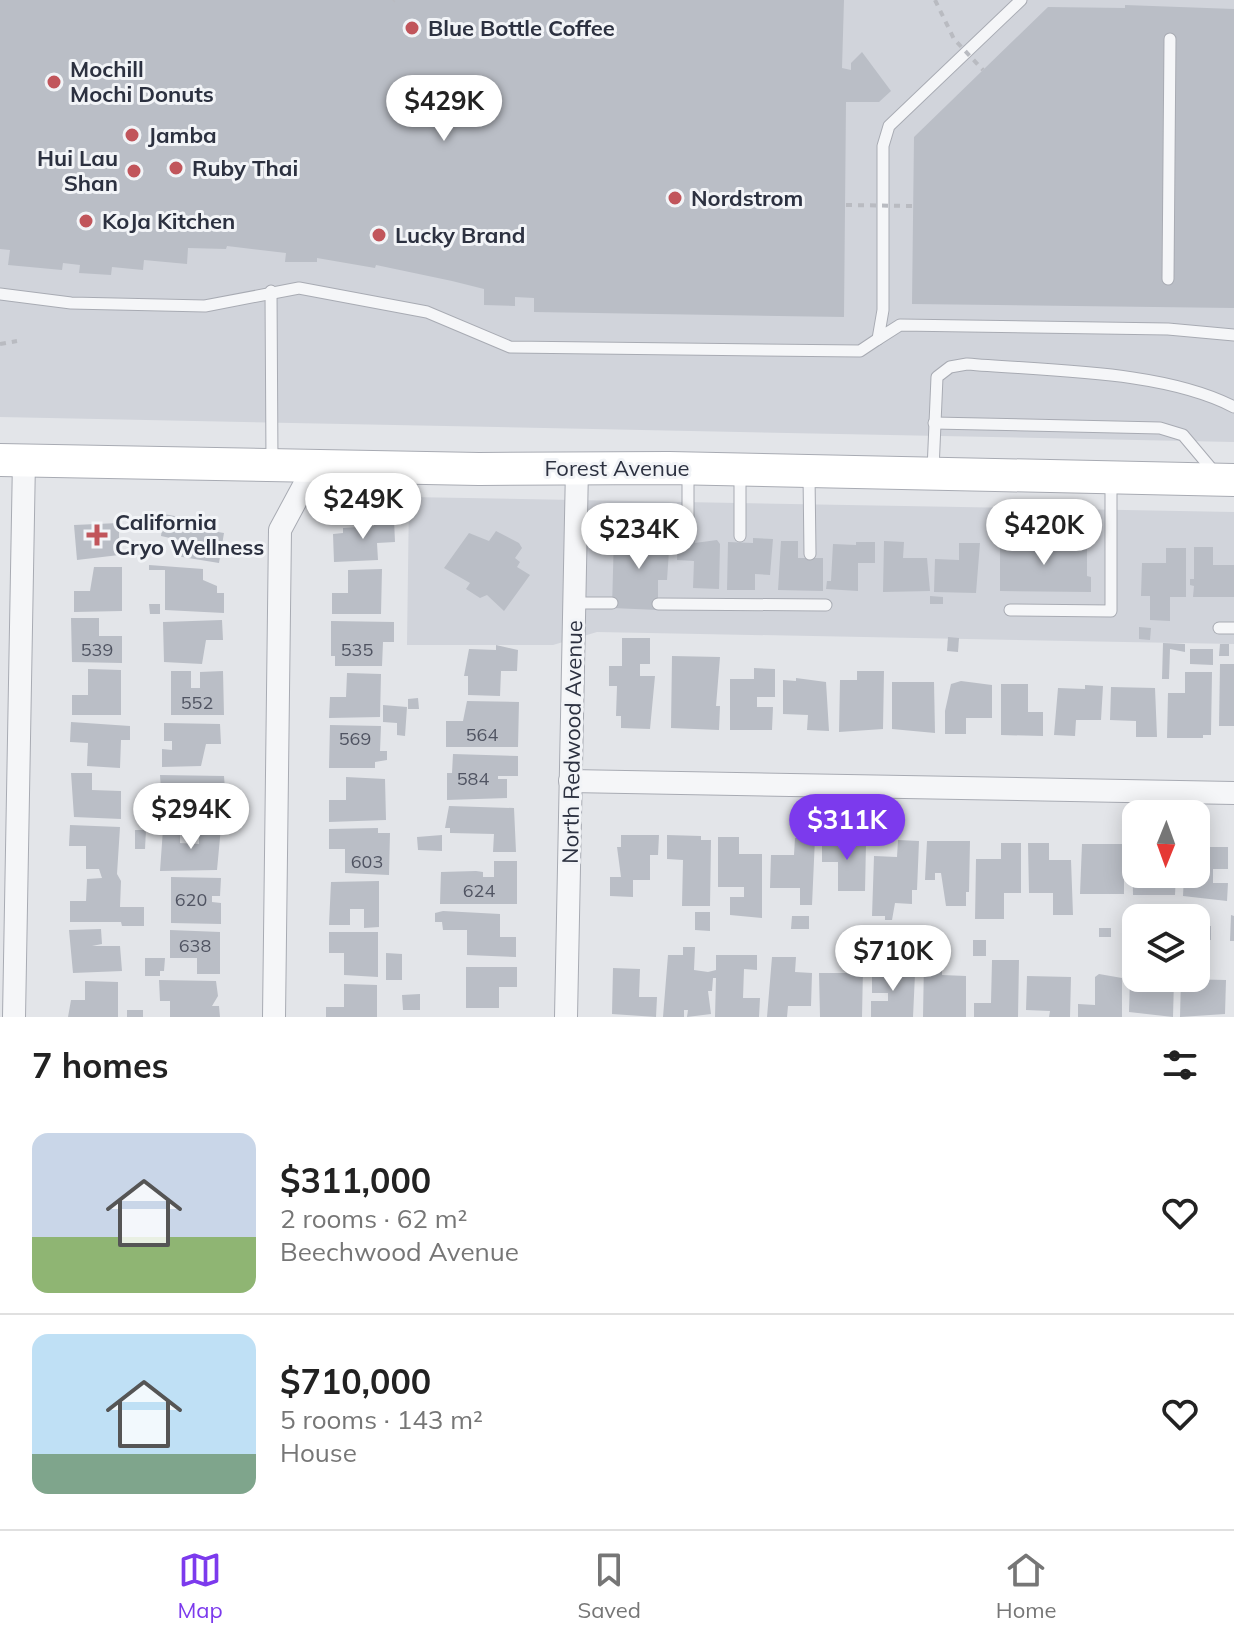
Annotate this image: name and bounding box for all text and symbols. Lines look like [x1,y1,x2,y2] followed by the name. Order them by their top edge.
[428,14,615,42] place label: Blue Bottle Coffee
[403,19,421,37] marker: Blue Bottle Coffee
[70,55,214,108] place label: Mochill Mochi Donuts
[45,73,63,91] marker: Mochill Mochi Donuts
[388,75,500,143] pin: $429K
[404,84,484,117] text: $429K
[148,121,217,149] place label: Jamba
[123,126,141,144] marker: Jamba
[37,144,118,197] place label: Hui Lau Shan
[192,154,298,182] place label: Ruby Thai
[167,159,185,177] marker: Ruby Thai
[125,162,143,180] marker: Hui Lau Shan
[691,184,803,212] place label: Nordstrom
[666,189,684,207] marker: Nordstrom
[102,207,235,235] place label: KoJa Kitchen
[77,212,95,230] marker: KoJa Kitchen
[395,221,525,249] place label: Lucky Brand
[370,226,388,244] marker: Lucky Brand
[544,454,690,482] street label: Forest Avenue
[307,473,419,541] pin: $249K
[323,482,403,515] text: $249K
[988,499,1100,567] pin: $420K
[583,503,695,571] pin: $234K
[115,508,264,561] place label: California Cryo Wellness
[1004,508,1084,541] text: $420K
[599,512,679,545] text: $234K
[86,524,108,546] marker: California Cryo Wellness
[556,620,588,864] street label: North Redwood Avenue
[81,638,113,661] house number: 539
[341,638,373,661] house number: 535
[181,691,213,714] house number: 552
[466,723,498,746] house number: 564
[339,727,371,750] house number: 569
[457,767,489,790] house number: 584
[135,783,247,851] pin: $294K
[151,792,231,825] text: $294K
[791,794,903,862] pin: $311K
[1122,800,1210,888] north arrow
[1122,800,1210,992] map controls
[807,803,887,836] text: $311K
[351,850,383,873] house number: 603
[463,879,495,902] house number: 624
[175,888,207,911] house number: 620
[1122,904,1210,992] button: layers
[837,925,949,993] pin: $710K
[179,934,211,957] house number: 638
[853,934,933,967] text: $710K
[1158,1043,1202,1087] icon: filters
[32,1044,169,1087] text: 7 homes
[280,1159,431,1202] text: $311,000
[96,1165,192,1261] icon: home
[1158,1191,1202,1235] icon: heart
[280,1202,467,1235] text: 2 rooms · 62 m²
[280,1235,519,1268] text: Beechwood Avenue
[280,1360,431,1403] text: $710,000
[96,1366,192,1462] icon: home
[1158,1392,1202,1436] icon: heart
[280,1403,483,1436] text: 5 rooms · 143 m²
[280,1436,357,1469] text: House
[177,1548,223,1624] tab: Map
[578,1548,641,1624] tab: Saved
[996,1548,1057,1624] tab: Home

